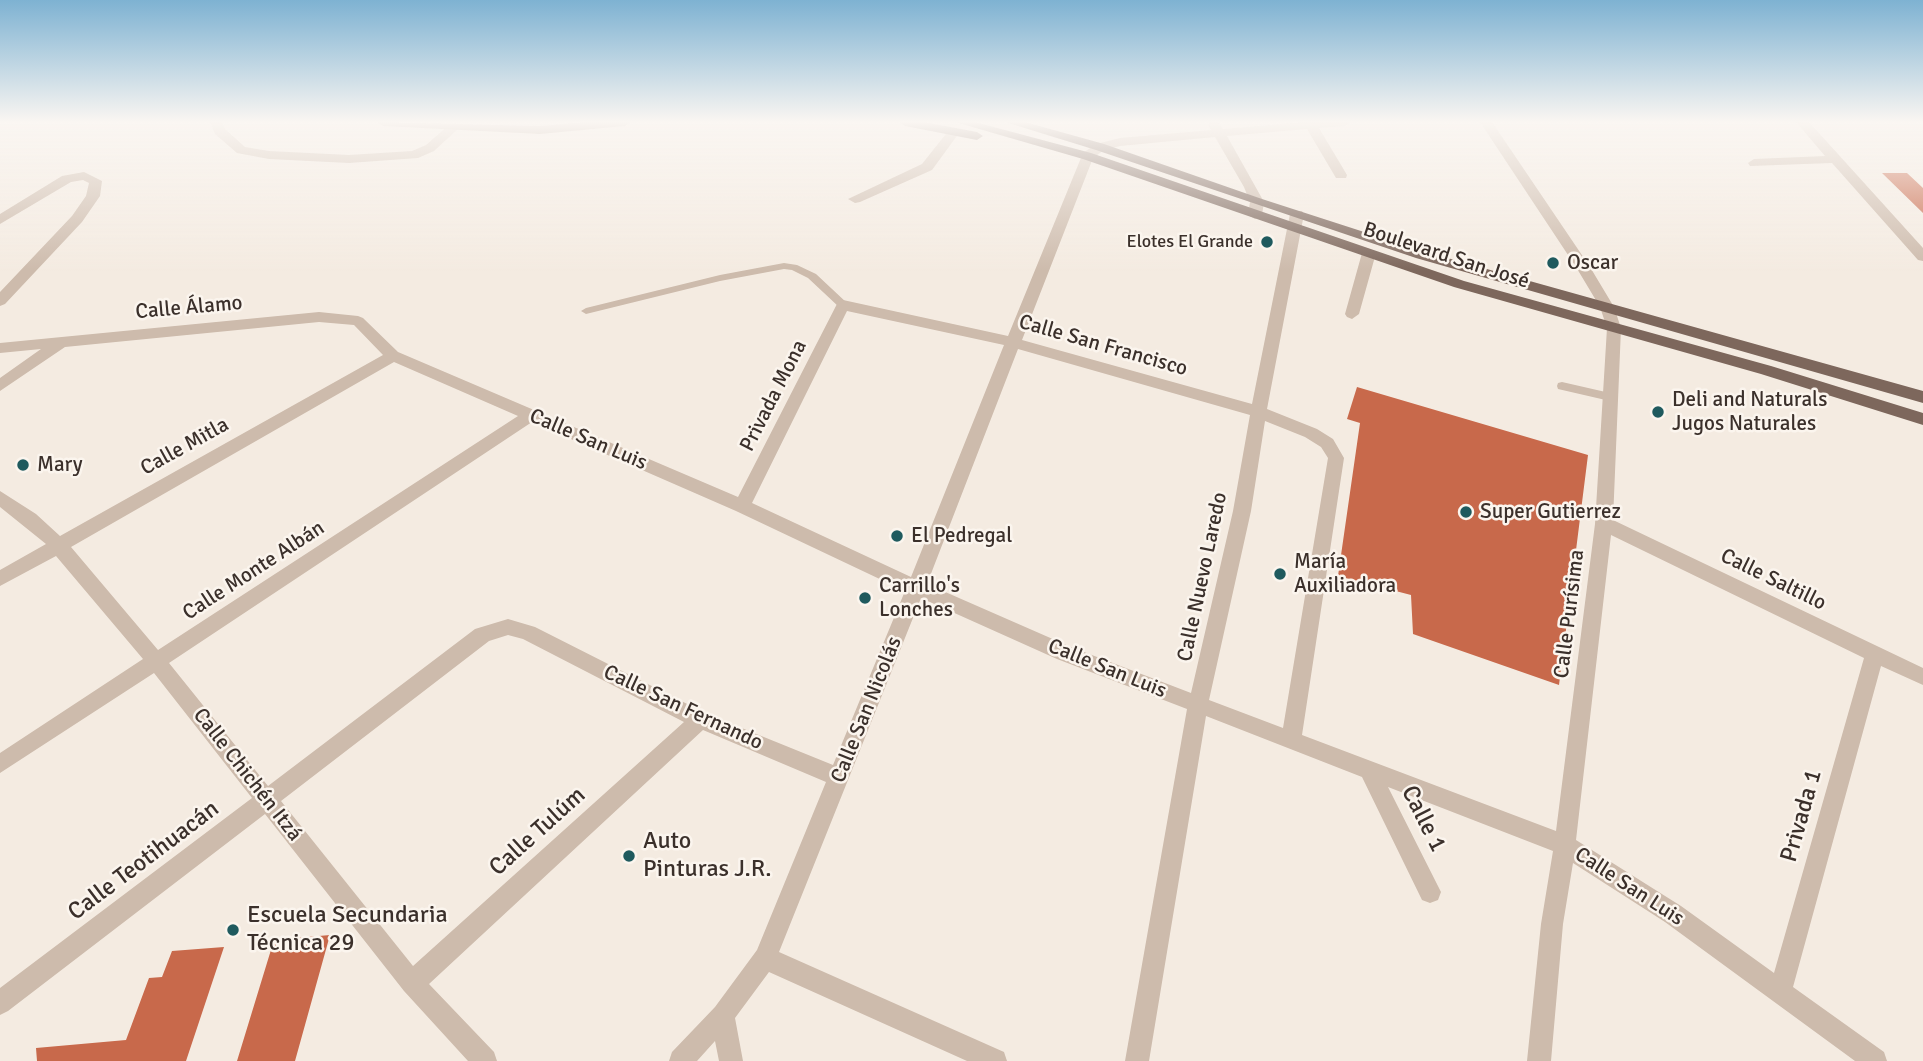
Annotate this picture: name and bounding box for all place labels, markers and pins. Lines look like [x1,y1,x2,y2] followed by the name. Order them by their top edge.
[1127,231,1253,253] place label: Elotes El Grande
[1259,234,1275,250] marker: Elotes El Grande
[1567,250,1618,276] place label: Oscar
[1545,255,1561,271] marker: Oscar
[1672,387,1827,437] place label: Deli and Naturals Jugos Naturales
[1650,404,1666,420] marker: Deli and Naturals Jugos Naturales
[37,452,83,478] place label: Mary
[15,457,31,473] marker: Mary
[1480,499,1621,525] place label: Super Gutierrez
[1458,504,1474,520] marker: Super Gutierrez
[911,523,1012,549] place label: El Pedregal
[889,528,905,544] marker: El Pedregal
[1294,549,1396,599] place label: María Auxiliadora
[1272,566,1288,582] marker: María Auxiliadora
[879,573,960,623] place label: Carrillo's Lonches
[857,590,873,606] marker: Carrillo's Lonches
[643,828,772,884] place label: Auto Pinturas J.R.
[621,848,637,864] marker: Auto Pinturas J.R.
[247,902,448,958] place label: Escuela Secundaria Técnica 29
[225,922,241,938] marker: Escuela Secundaria Técnica 29

